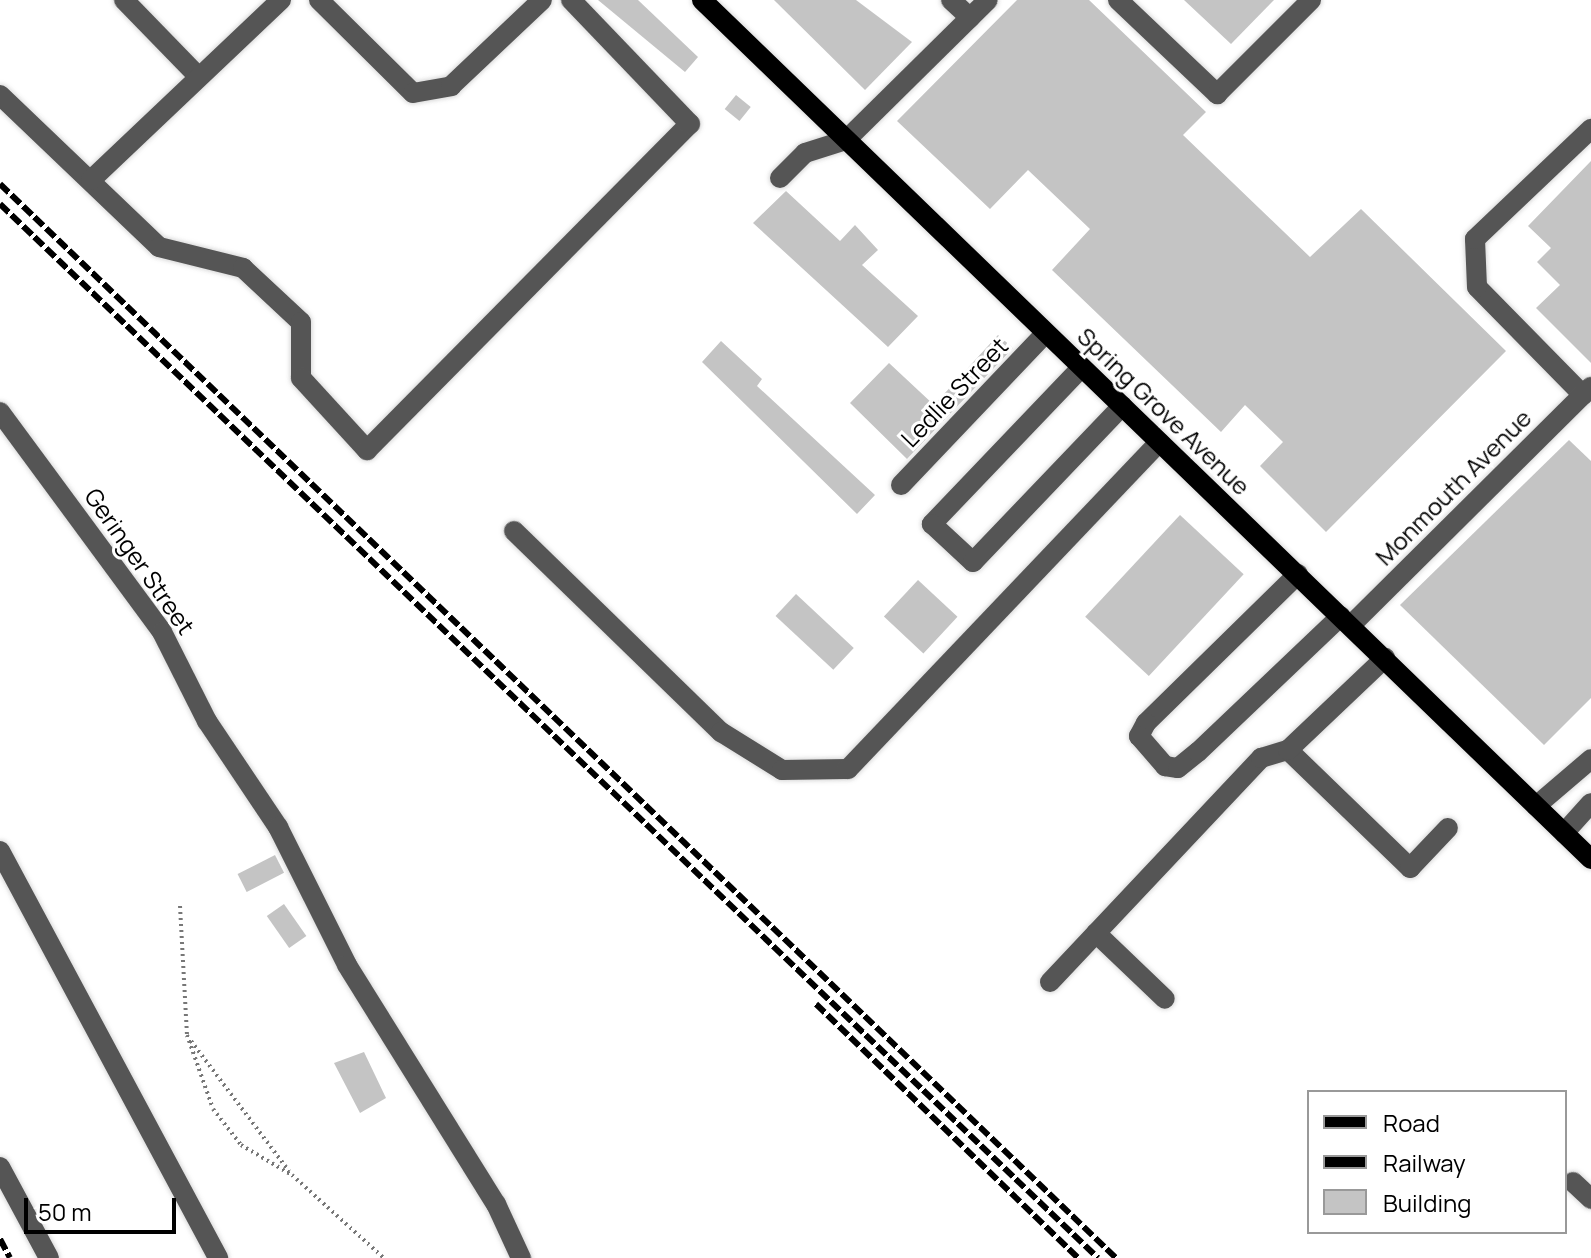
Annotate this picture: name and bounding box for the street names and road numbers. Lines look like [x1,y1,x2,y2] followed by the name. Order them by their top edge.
[1072,321,1256,501] street label: Spring Grove Avenue
[895,331,1013,453] street label: Ledlie Street
[1369,403,1537,571] street label: Monmouth Avenue
[79,482,201,640] street label: Geringer Street

